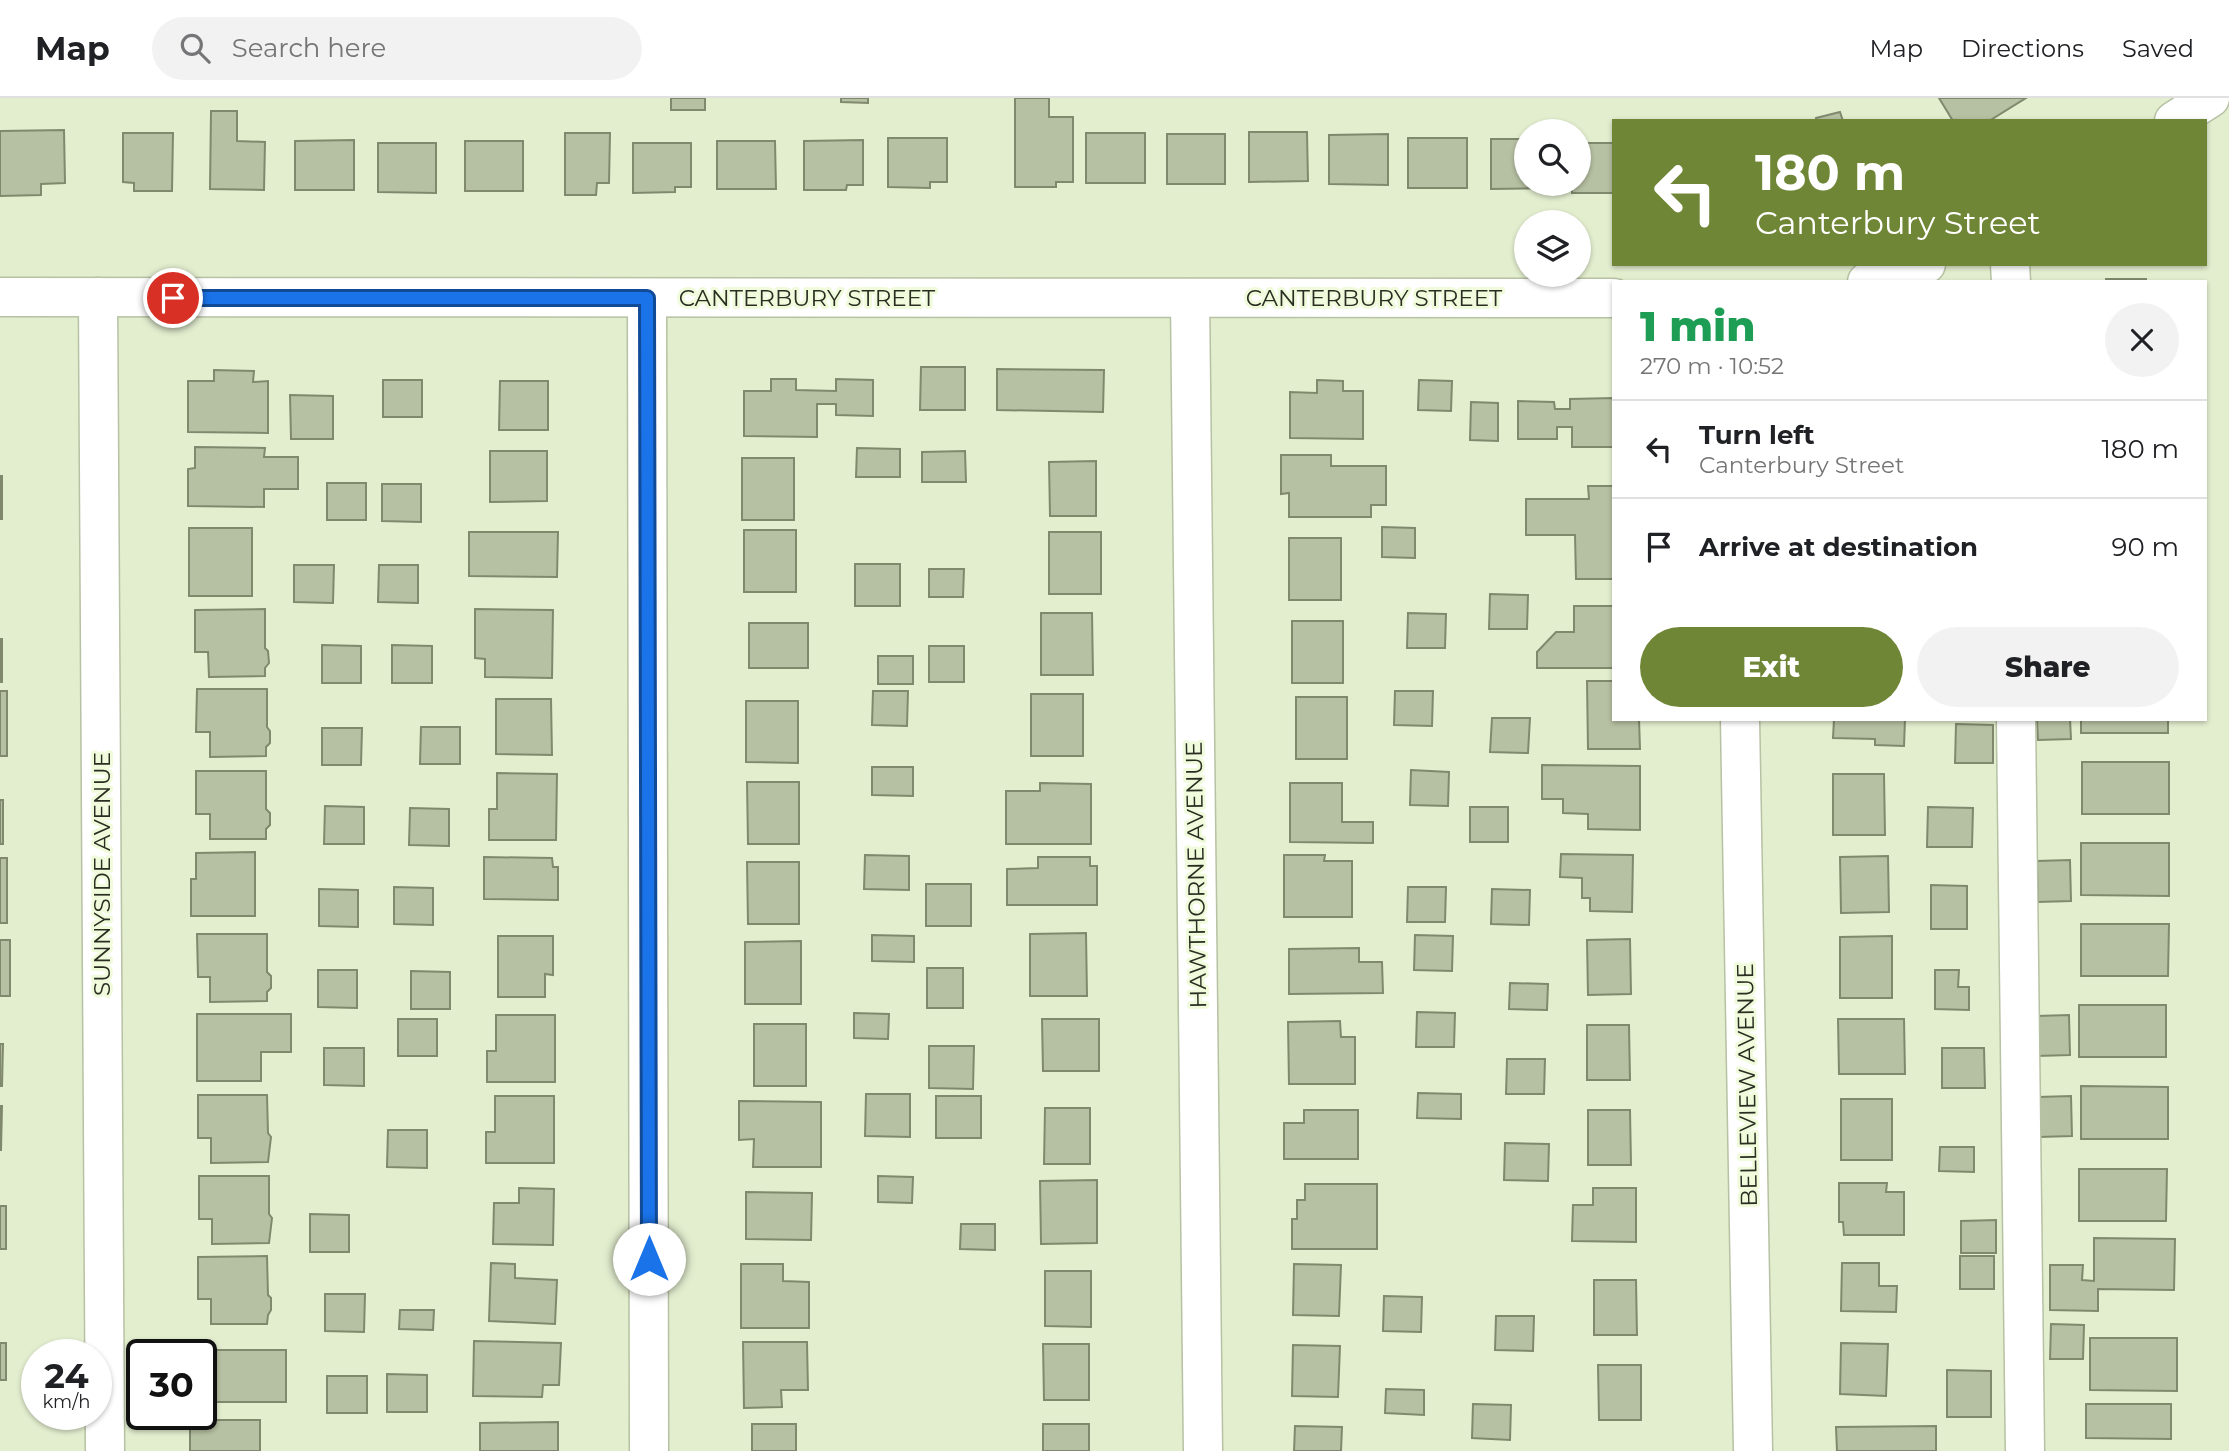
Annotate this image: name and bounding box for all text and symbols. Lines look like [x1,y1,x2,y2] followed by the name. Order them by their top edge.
[152,17,642,80] search box
[35,28,110,68] text: Map
[176,29,214,67] icon: search
[232,32,386,64] text: Search here
[1870,34,1923,63] text: Map
[1961,34,2084,63] text: Directions
[2122,34,2194,63] text: Saved
[1514,119,1591,287] map controls
[1514,119,1591,196] button: search
[1755,143,1905,202] text: 180 m
[1640,147,1731,238] icon: left
[1755,203,2041,242] text: Canterbury Street
[1514,210,1591,287] button: layers
[143,268,203,328] pin
[154,279,192,317] icon: arrive
[679,284,936,312] street label: CANTERBURY STREET
[1246,284,1503,312] street label: CANTERBURY STREET
[1640,300,1756,352] text: 1 min
[2105,303,2179,377] button: close
[1640,352,1784,380] text: 270 m · 10:52
[1699,419,1815,451] text: Turn left
[1640,430,1678,468] icon: left
[2101,433,2179,465] text: 180 m
[1699,451,1904,479] text: Canterbury Street
[1640,528,1678,566] icon: arrive
[1699,531,1978,563] text: Arrive at destination
[2112,531,2179,563] text: 90 m
[1640,627,1903,707] button: Exit
[1917,627,2179,707] button: Share
[1180,741,1212,1009] street label: HAWTHORNE AVENUE
[88,752,116,996] street label: SUNNYSIDE AVENUE
[1731,963,1763,1207] street label: BELLEVIEW AVENUE
[612,1222,686,1296] position arrow
[126,1339,217,1430] speed limit sign: 30
[44,1354,89,1397] text: 24
[42,1391,91,1413] text: km/h

